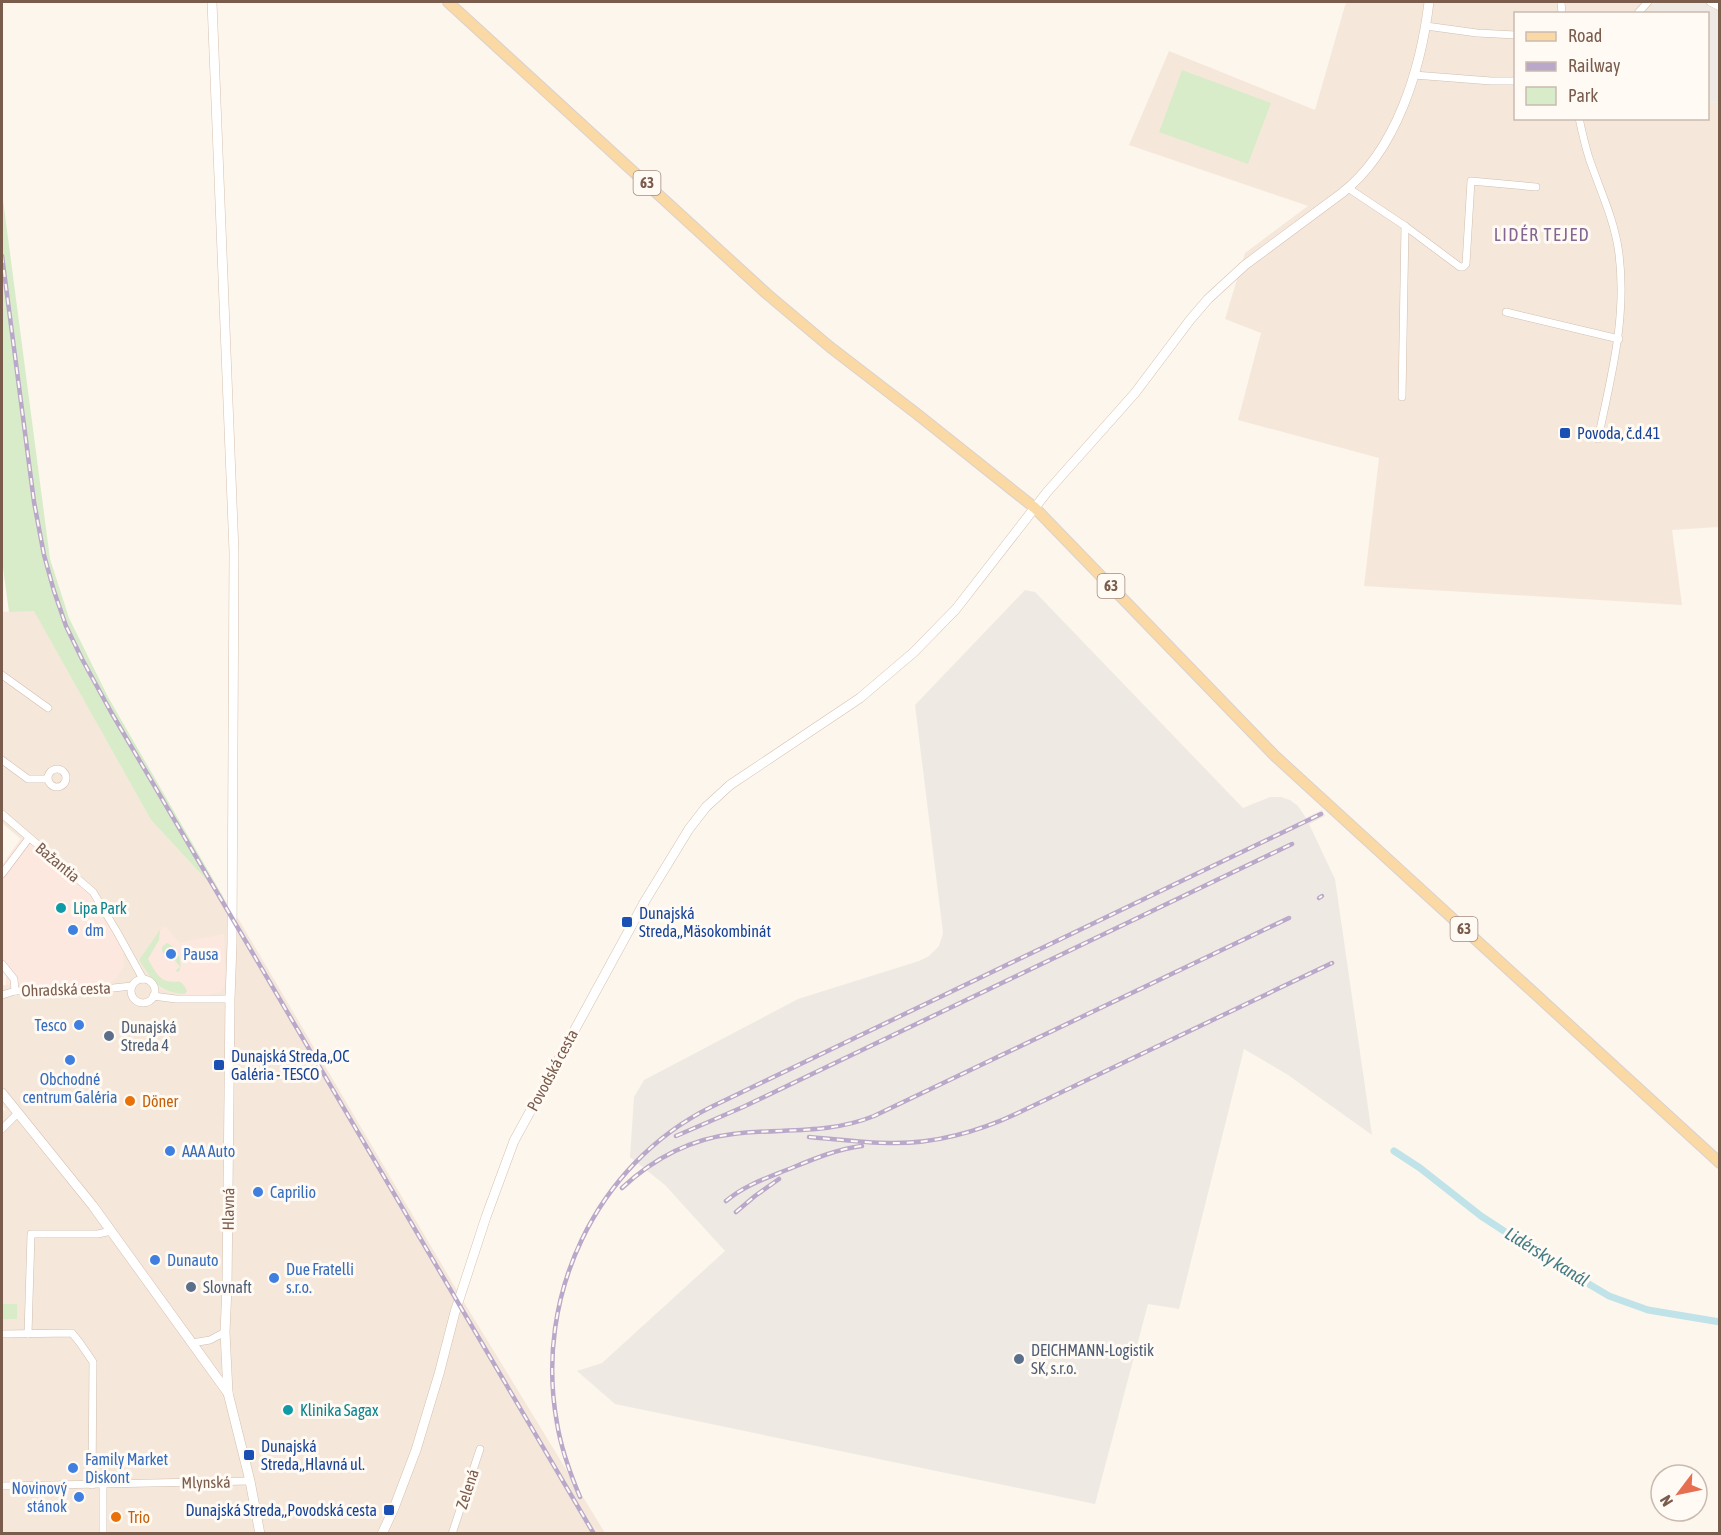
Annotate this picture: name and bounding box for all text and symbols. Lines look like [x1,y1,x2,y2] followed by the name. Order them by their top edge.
[1514,12,1709,120] legend
[1568,25,1602,46] text: Road
[1568,55,1620,76] text: Railway
[1568,85,1598,106] text: Park
[634,171,660,195] road number: 63
[1494,224,1590,245] district label: LIDÉR TEJED
[1577,424,1660,442] place label: Povoda, č.d.41
[1558,426,1572,440] marker: Povoda, č.d.41
[1098,574,1124,598] road number: 63
[32,838,84,886] street label: Bažantia
[73,899,127,918] place label: Lipa Park
[54,901,68,915] marker: Lipa Park
[639,904,772,940] place label: Dunajská Streda,,Mäsokombinát
[620,915,634,929] marker: Dunajská Streda,,Mäsokombinát
[1450,917,1478,941] road number: 63
[85,921,104,939] place label: dm
[66,923,80,937] marker: dm
[183,945,219,963] place label: Pausa
[164,947,178,961] marker: Pausa
[21,978,111,1000] street label: Ohradská cesta
[35,1016,67,1034] place label: Tesco
[72,1018,86,1032] marker: Tesco
[121,1018,177,1054] place label: Dunajská Streda 4
[523,1026,581,1114] street label: Povodská cesta
[102,1029,116,1043] marker: Dunajská Streda 4
[231,1047,349,1083] place label: Dunajská Streda,,OC Galéria - TESCO
[63,1053,77,1067] marker: Obchodné centrum Galéria
[212,1058,226,1072] marker: Dunajská Streda,,OC Galéria - TESCO
[23,1070,117,1106] place label: Obchodné centrum Galéria
[142,1092,179,1110] place label: Döner
[123,1094,137,1108] marker: Döner
[182,1142,235,1160] place label: AAA Auto
[163,1144,177,1158] marker: AAA Auto
[270,1183,316,1202] place label: Caprilio
[251,1185,265,1199] marker: Caprilio
[219,1187,237,1231] street label: Hlavná
[1501,1222,1593,1291] water label: Lidérsky kanál
[167,1251,219,1269] place label: Dunauto
[148,1253,162,1267] marker: Dunauto
[286,1260,354,1296] place label: Due Fratelli s.r.o.
[267,1271,281,1285] marker: Due Fratelli s.r.o.
[203,1278,252,1296] place label: Slovnaft
[184,1280,198,1294] marker: Slovnaft
[1031,1341,1154,1377] place label: DEICHMANN-Logistik SK, s.r.o.
[1012,1352,1026,1366] marker: DEICHMANN-Logistik SK, s.r.o.
[300,1401,379,1420] place label: Klinika Sagax
[281,1403,295,1417] marker: Klinika Sagax
[261,1437,365,1473] place label: Dunajská Streda,,Hlavná ul.
[242,1448,256,1462] marker: Dunajská Streda,,Hlavná ul.
[85,1450,168,1486] place label: Family Market Diskont
[66,1461,80,1475] marker: Family Market Diskont
[1649,1463,1709,1523] north arrow
[452,1467,482,1511] street label: Zelená
[181,1473,231,1492] street label: Mlynská
[12,1479,67,1515] place label: Novinový stánok
[72,1490,86,1504] marker: Novinový stánok
[1656,1492,1676,1510] text: N
[185,1501,377,1520] place label: Dunajská Streda,,Povodská cesta
[382,1503,396,1517] marker: Dunajská Streda,,Povodská cesta
[128,1508,150,1526] place label: Trio
[109,1510,123,1524] marker: Trio

